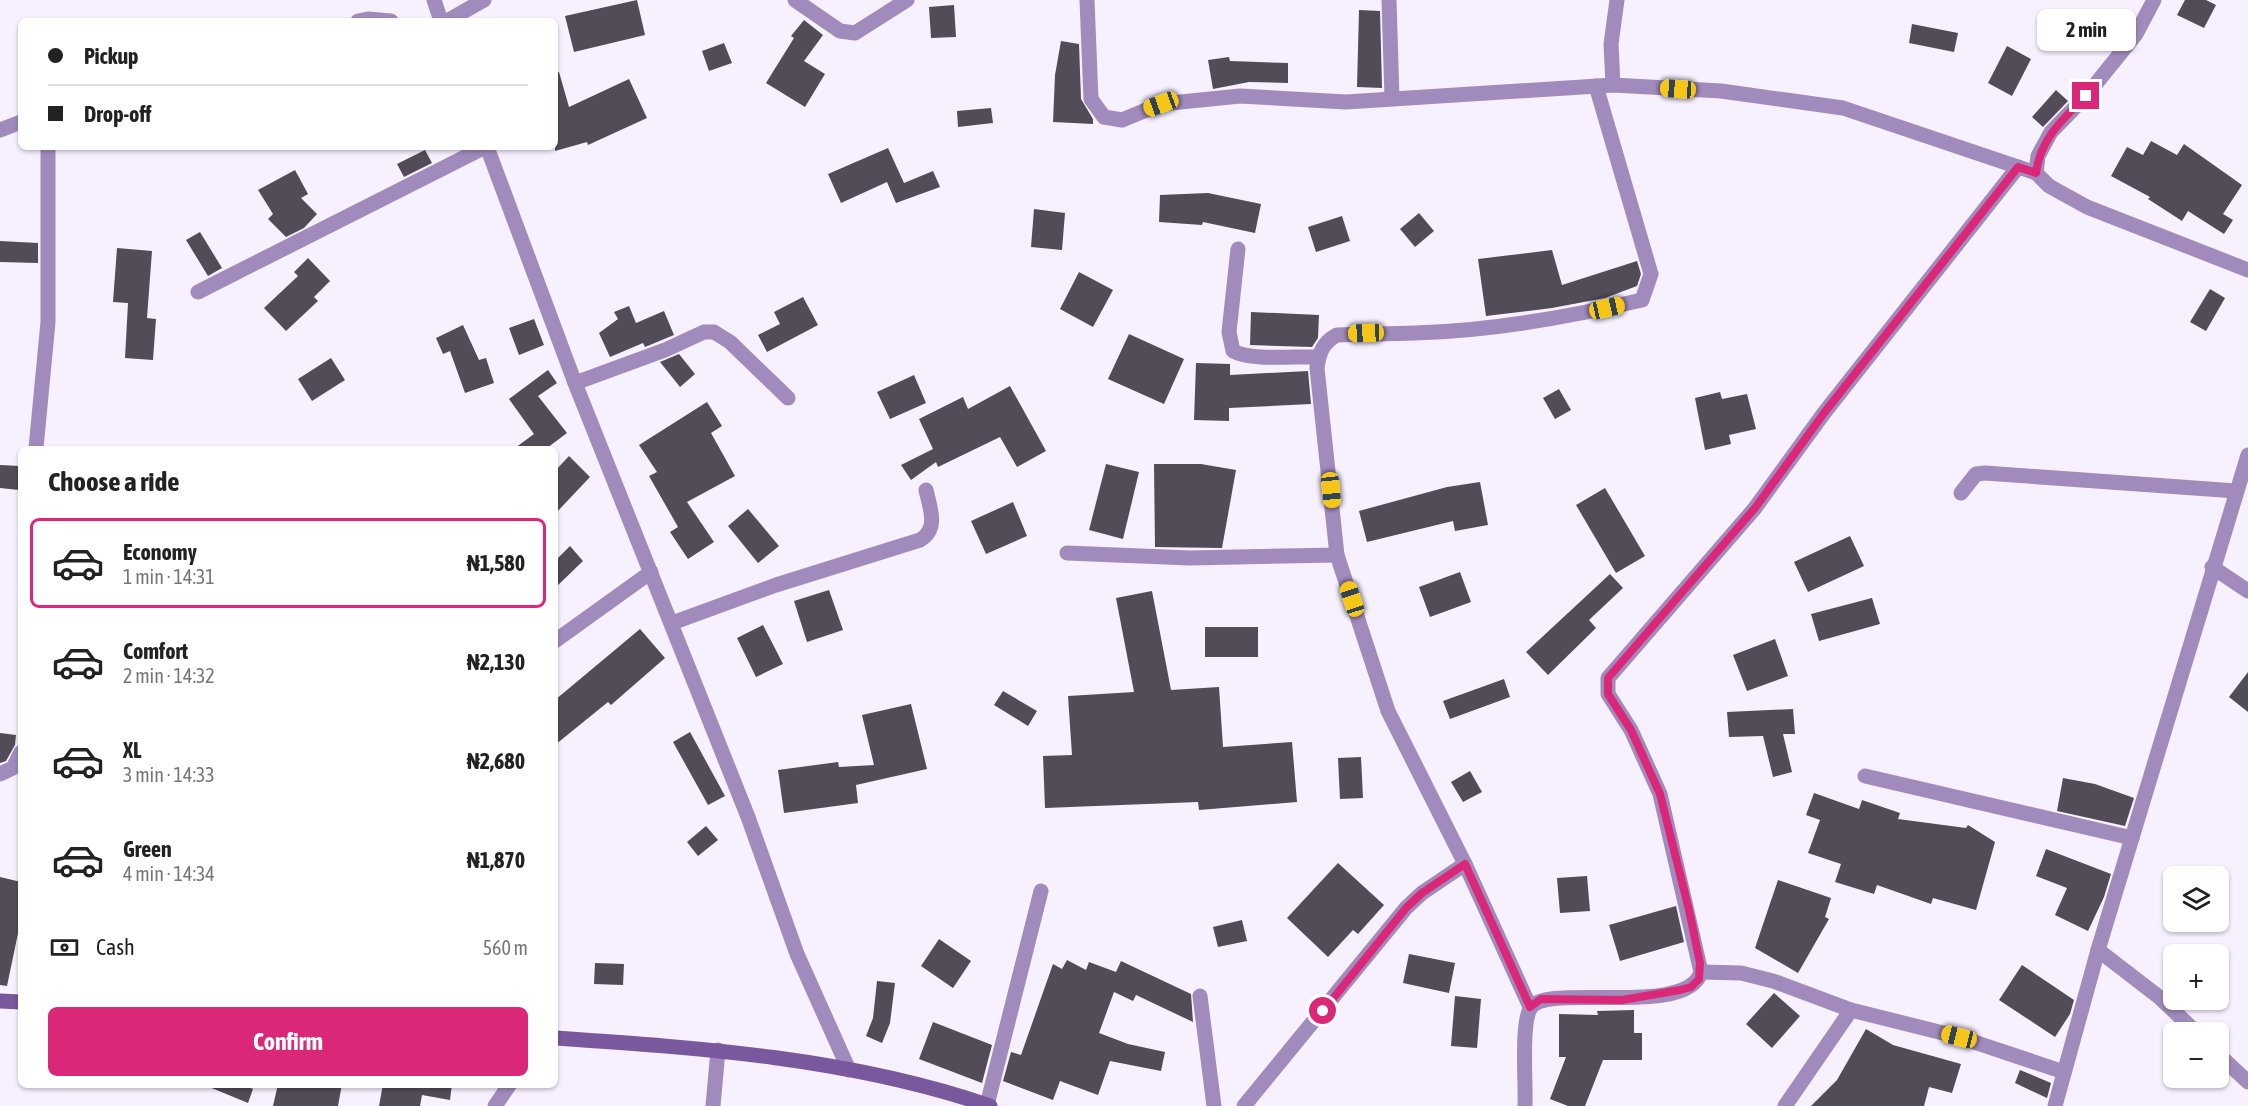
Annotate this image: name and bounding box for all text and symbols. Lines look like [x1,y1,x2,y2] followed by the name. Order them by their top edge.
[2036,9,2136,51] callout: 2 min
[2066,18,2107,41] text: 2 min
[84,43,139,69] text: Pickup
[1659,79,1697,99] car
[2072,82,2099,109] route end
[1141,89,1181,119] car
[84,101,151,127] text: Drop-off
[1587,295,1627,321] car
[1348,323,1384,343] car
[48,466,180,497] text: Choose a ride
[1320,471,1342,509] car
[51,536,105,590] icon: car
[123,539,197,565] text: Economy
[467,550,525,576] text: ₦1,580
[123,565,215,588] text: 1 min · 14:31
[1338,579,1366,619] car
[51,635,105,689] icon: car
[123,638,188,664] text: Comfort
[467,649,525,675] text: ₦2,130
[123,664,215,687] text: 2 min · 14:32
[51,734,105,788] icon: car
[123,737,141,763] text: XL
[467,748,525,774] text: ₦2,680
[123,763,215,786] text: 3 min · 14:33
[51,833,105,887] icon: car
[123,836,172,862] text: Green
[467,847,525,873] text: ₦1,870
[123,862,215,885] text: 4 min · 14:34
[2163,866,2229,1088] map controls
[2163,866,2229,932] button: layers
[48,931,81,964] icon: cash
[96,934,135,960] text: Cash
[483,936,528,959] text: 560 m
[2163,944,2229,1010] button: +
[1309,997,1336,1024] route start
[48,1007,528,1076] button: Confirm
[2163,1022,2229,1088] button: −
[1939,1024,1979,1050] car

